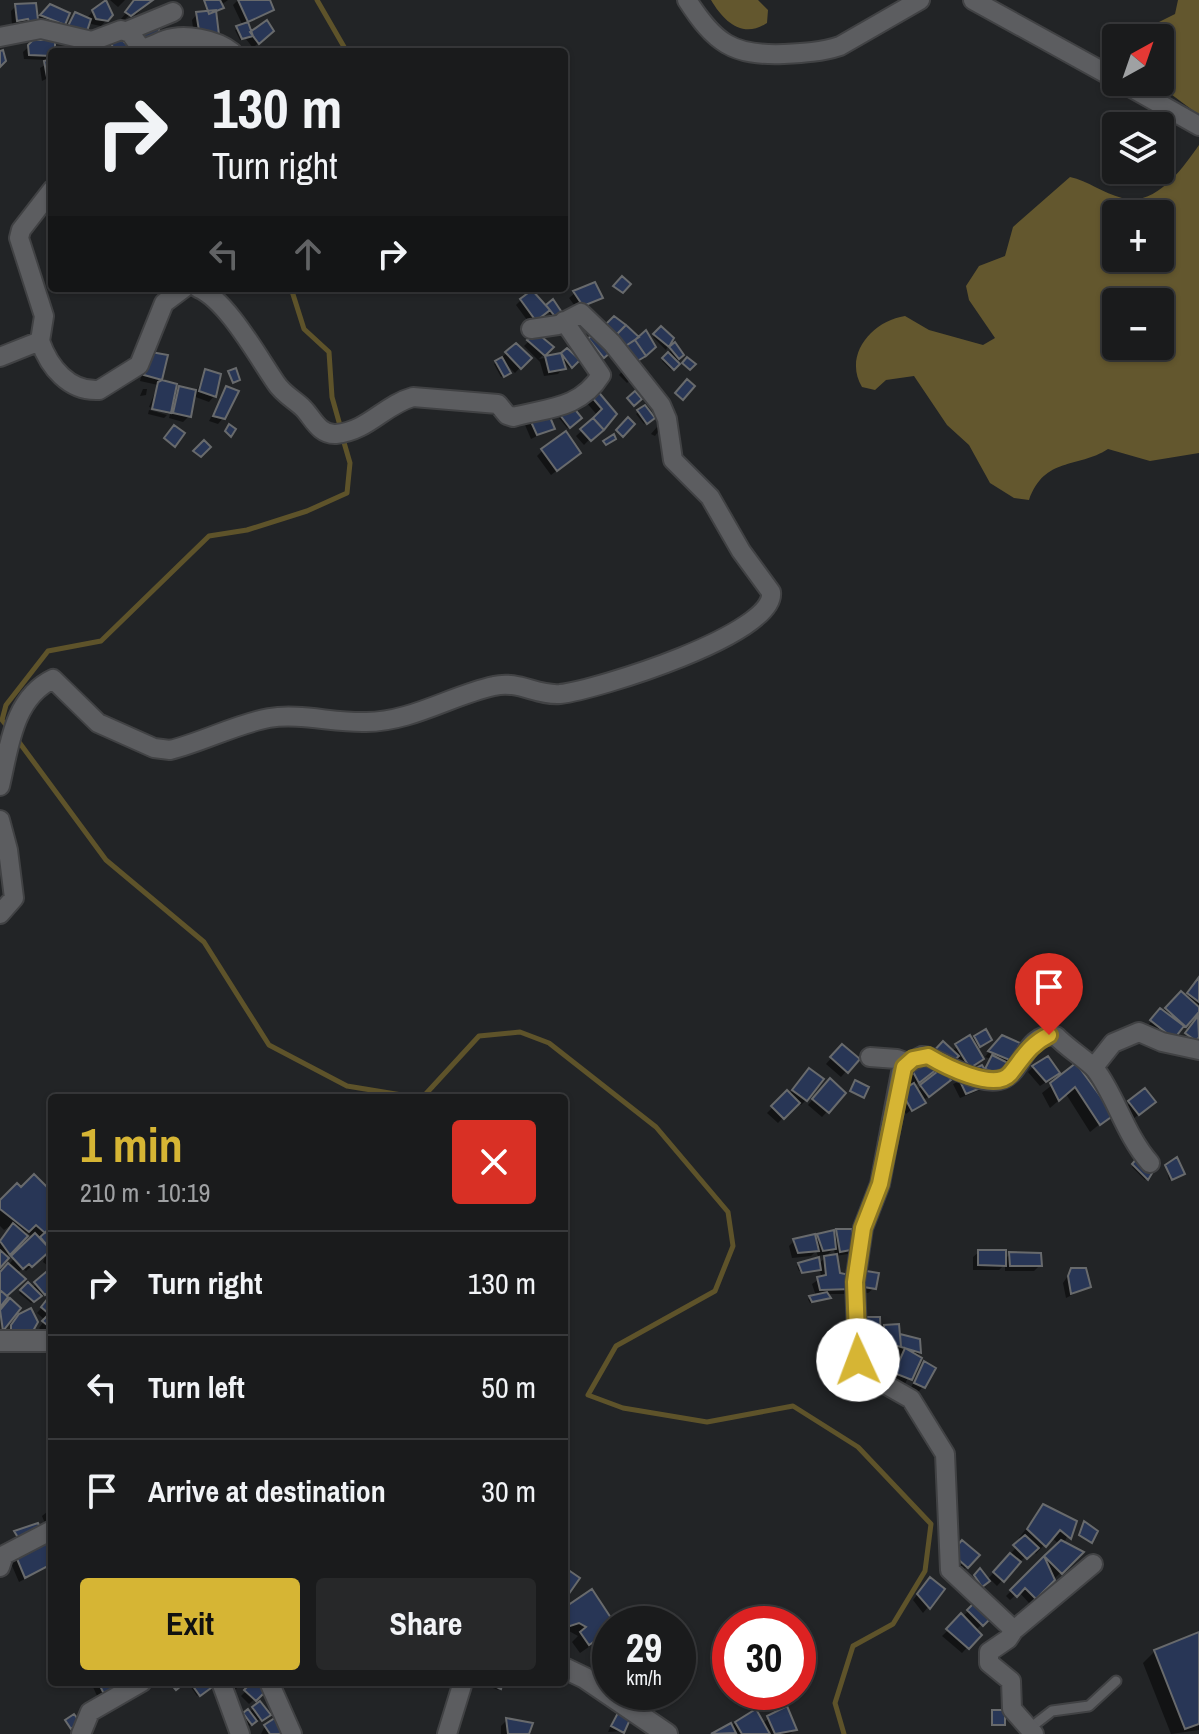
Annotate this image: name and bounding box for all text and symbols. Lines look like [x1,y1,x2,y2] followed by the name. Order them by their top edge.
[1102,24,1174,96] north arrow
[1102,24,1174,360] map controls
[212,70,342,145] text: 130 m
[80,80,184,184] icon: right
[1102,112,1174,184] button: layers
[212,142,337,190] text: Turn right
[1102,200,1174,272] button: +
[202,232,246,276] icon: left
[286,232,330,276] icon: ahead
[370,232,414,276] icon: right
[1102,288,1174,360] button: −
[1015,953,1083,1035] pin
[1027,965,1071,1009] icon: arrive
[80,1112,183,1177] text: 1 min
[452,1120,536,1204] button: close
[80,1175,210,1210] text: 210 m · 10:19
[80,1261,124,1305] icon: right
[148,1263,262,1303] text: Turn right
[468,1263,536,1303] text: 130 m
[816,1318,900,1402] position arrow
[80,1365,124,1409] icon: left
[148,1367,245,1407] text: Turn left
[481,1367,536,1407] text: 50 m
[80,1469,124,1513] icon: arrive
[148,1471,386,1511] text: Arrive at destination
[481,1471,536,1511] text: 30 m
[80,1578,300,1670] button: Exit
[316,1578,536,1670] button: Share
[712,1606,816,1710] speed limit sign: 30
[626,1621,662,1674] text: 29
[626,1664,662,1691] text: km/h

